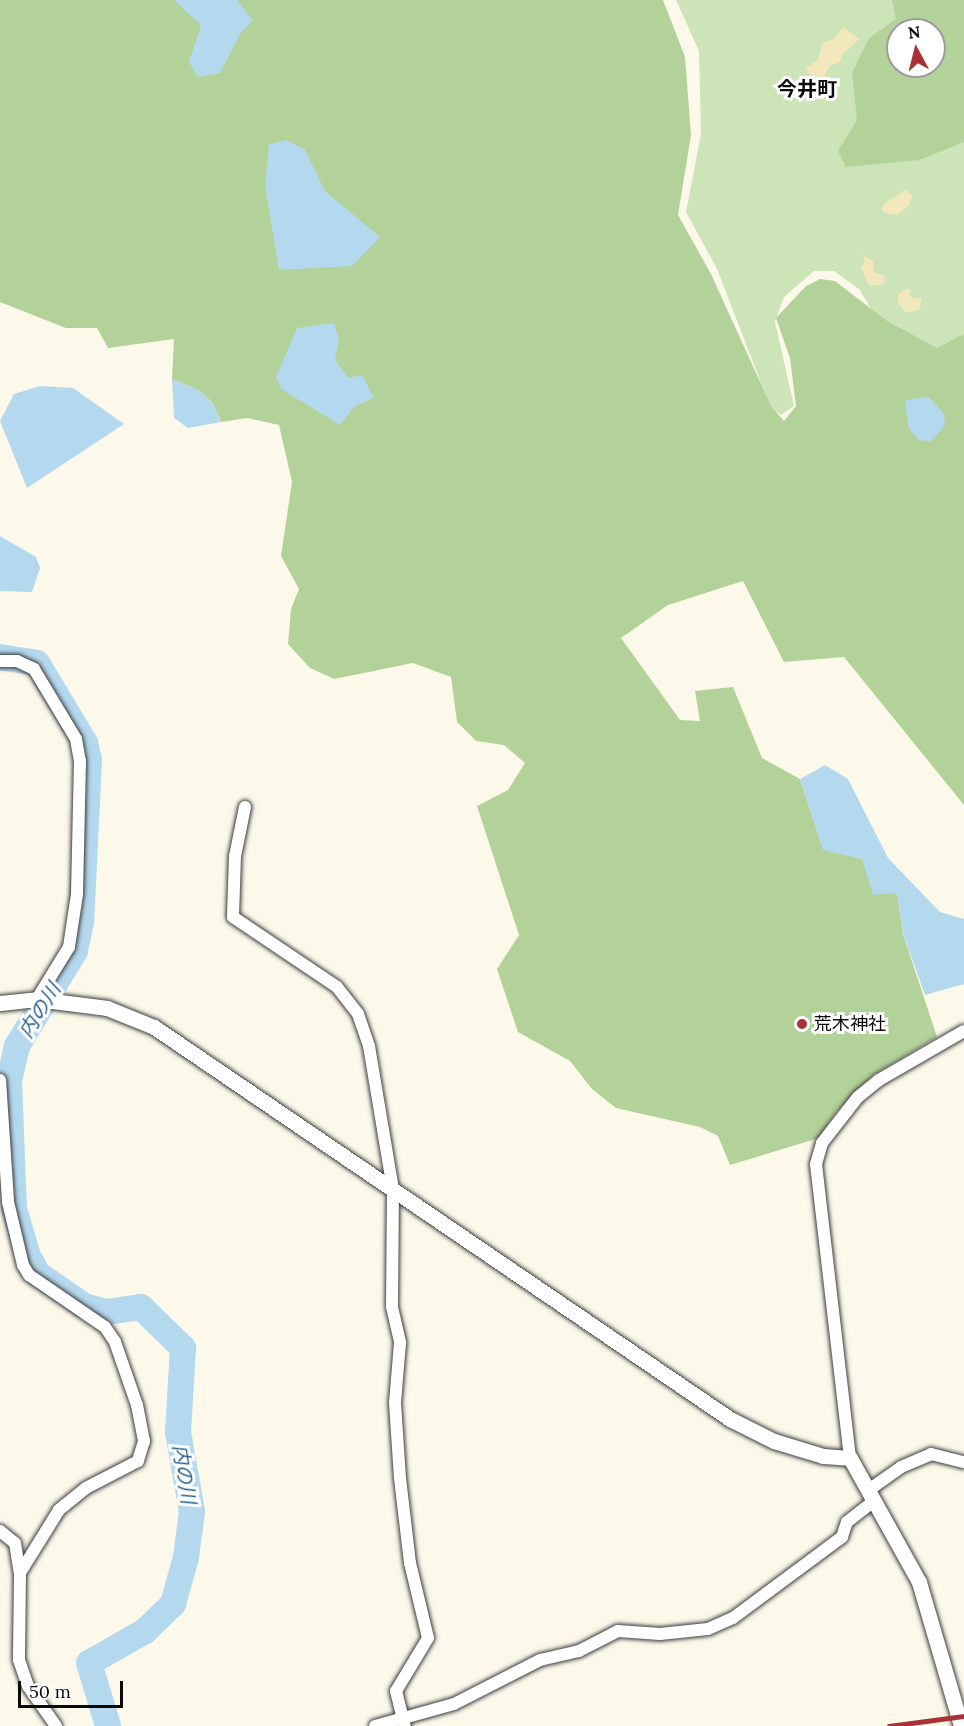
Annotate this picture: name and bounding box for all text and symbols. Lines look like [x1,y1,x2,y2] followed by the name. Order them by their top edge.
[886,18,946,78] north arrow
[907,21,921,43] text: N
[777,76,837,100] district label: 今井町
[13,978,65,1042] water label: 内の川
[814,1013,886,1035] place label: 荒木神社
[795,1017,809,1031] marker: 荒木神社
[168,1442,202,1506] water label: 内の川
[21,1669,126,1707] scale bar
[29,1680,71,1703] text: 50 m

